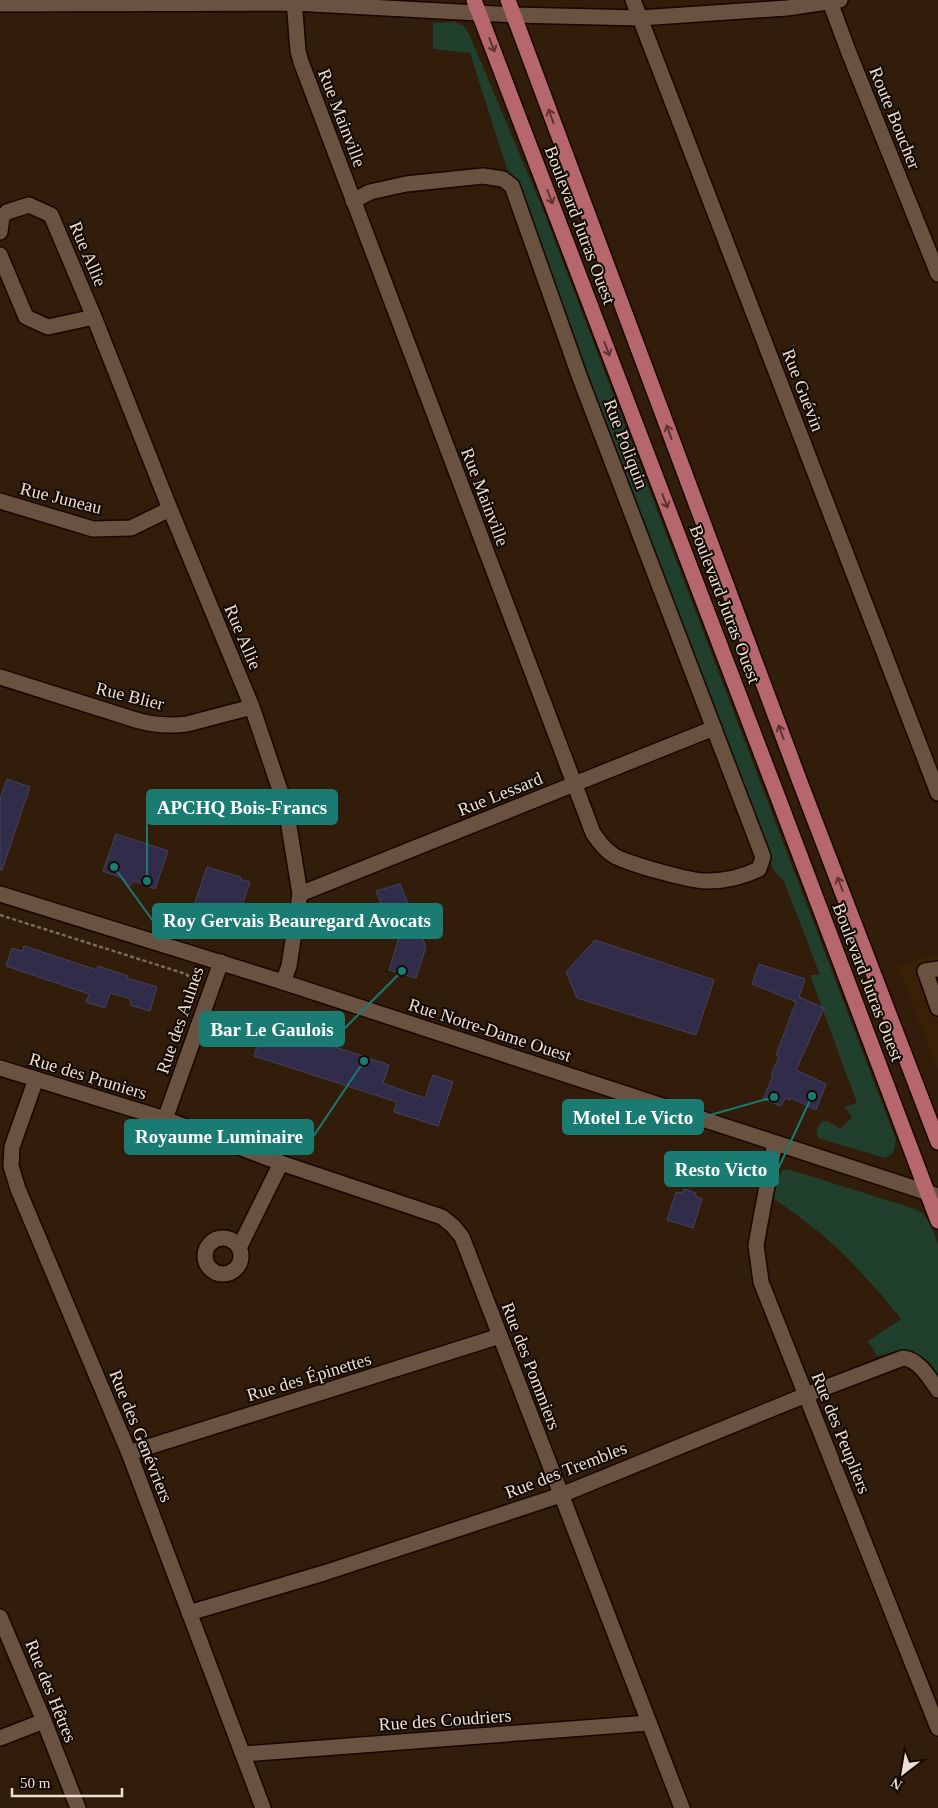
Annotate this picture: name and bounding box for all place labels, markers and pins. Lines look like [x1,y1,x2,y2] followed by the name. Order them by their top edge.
[147,790,337,824] callout: APCHQ Bois-Francs
[153,904,442,938] callout: Roy Gervais Beauregard Avocats
[200,1012,344,1046] callout: Bar Le Gaulois
[563,1100,703,1134] callout: Motel Le Victo
[125,1120,313,1154] callout: Royaume Luminaire
[665,1152,778,1186] callout: Resto Victo

